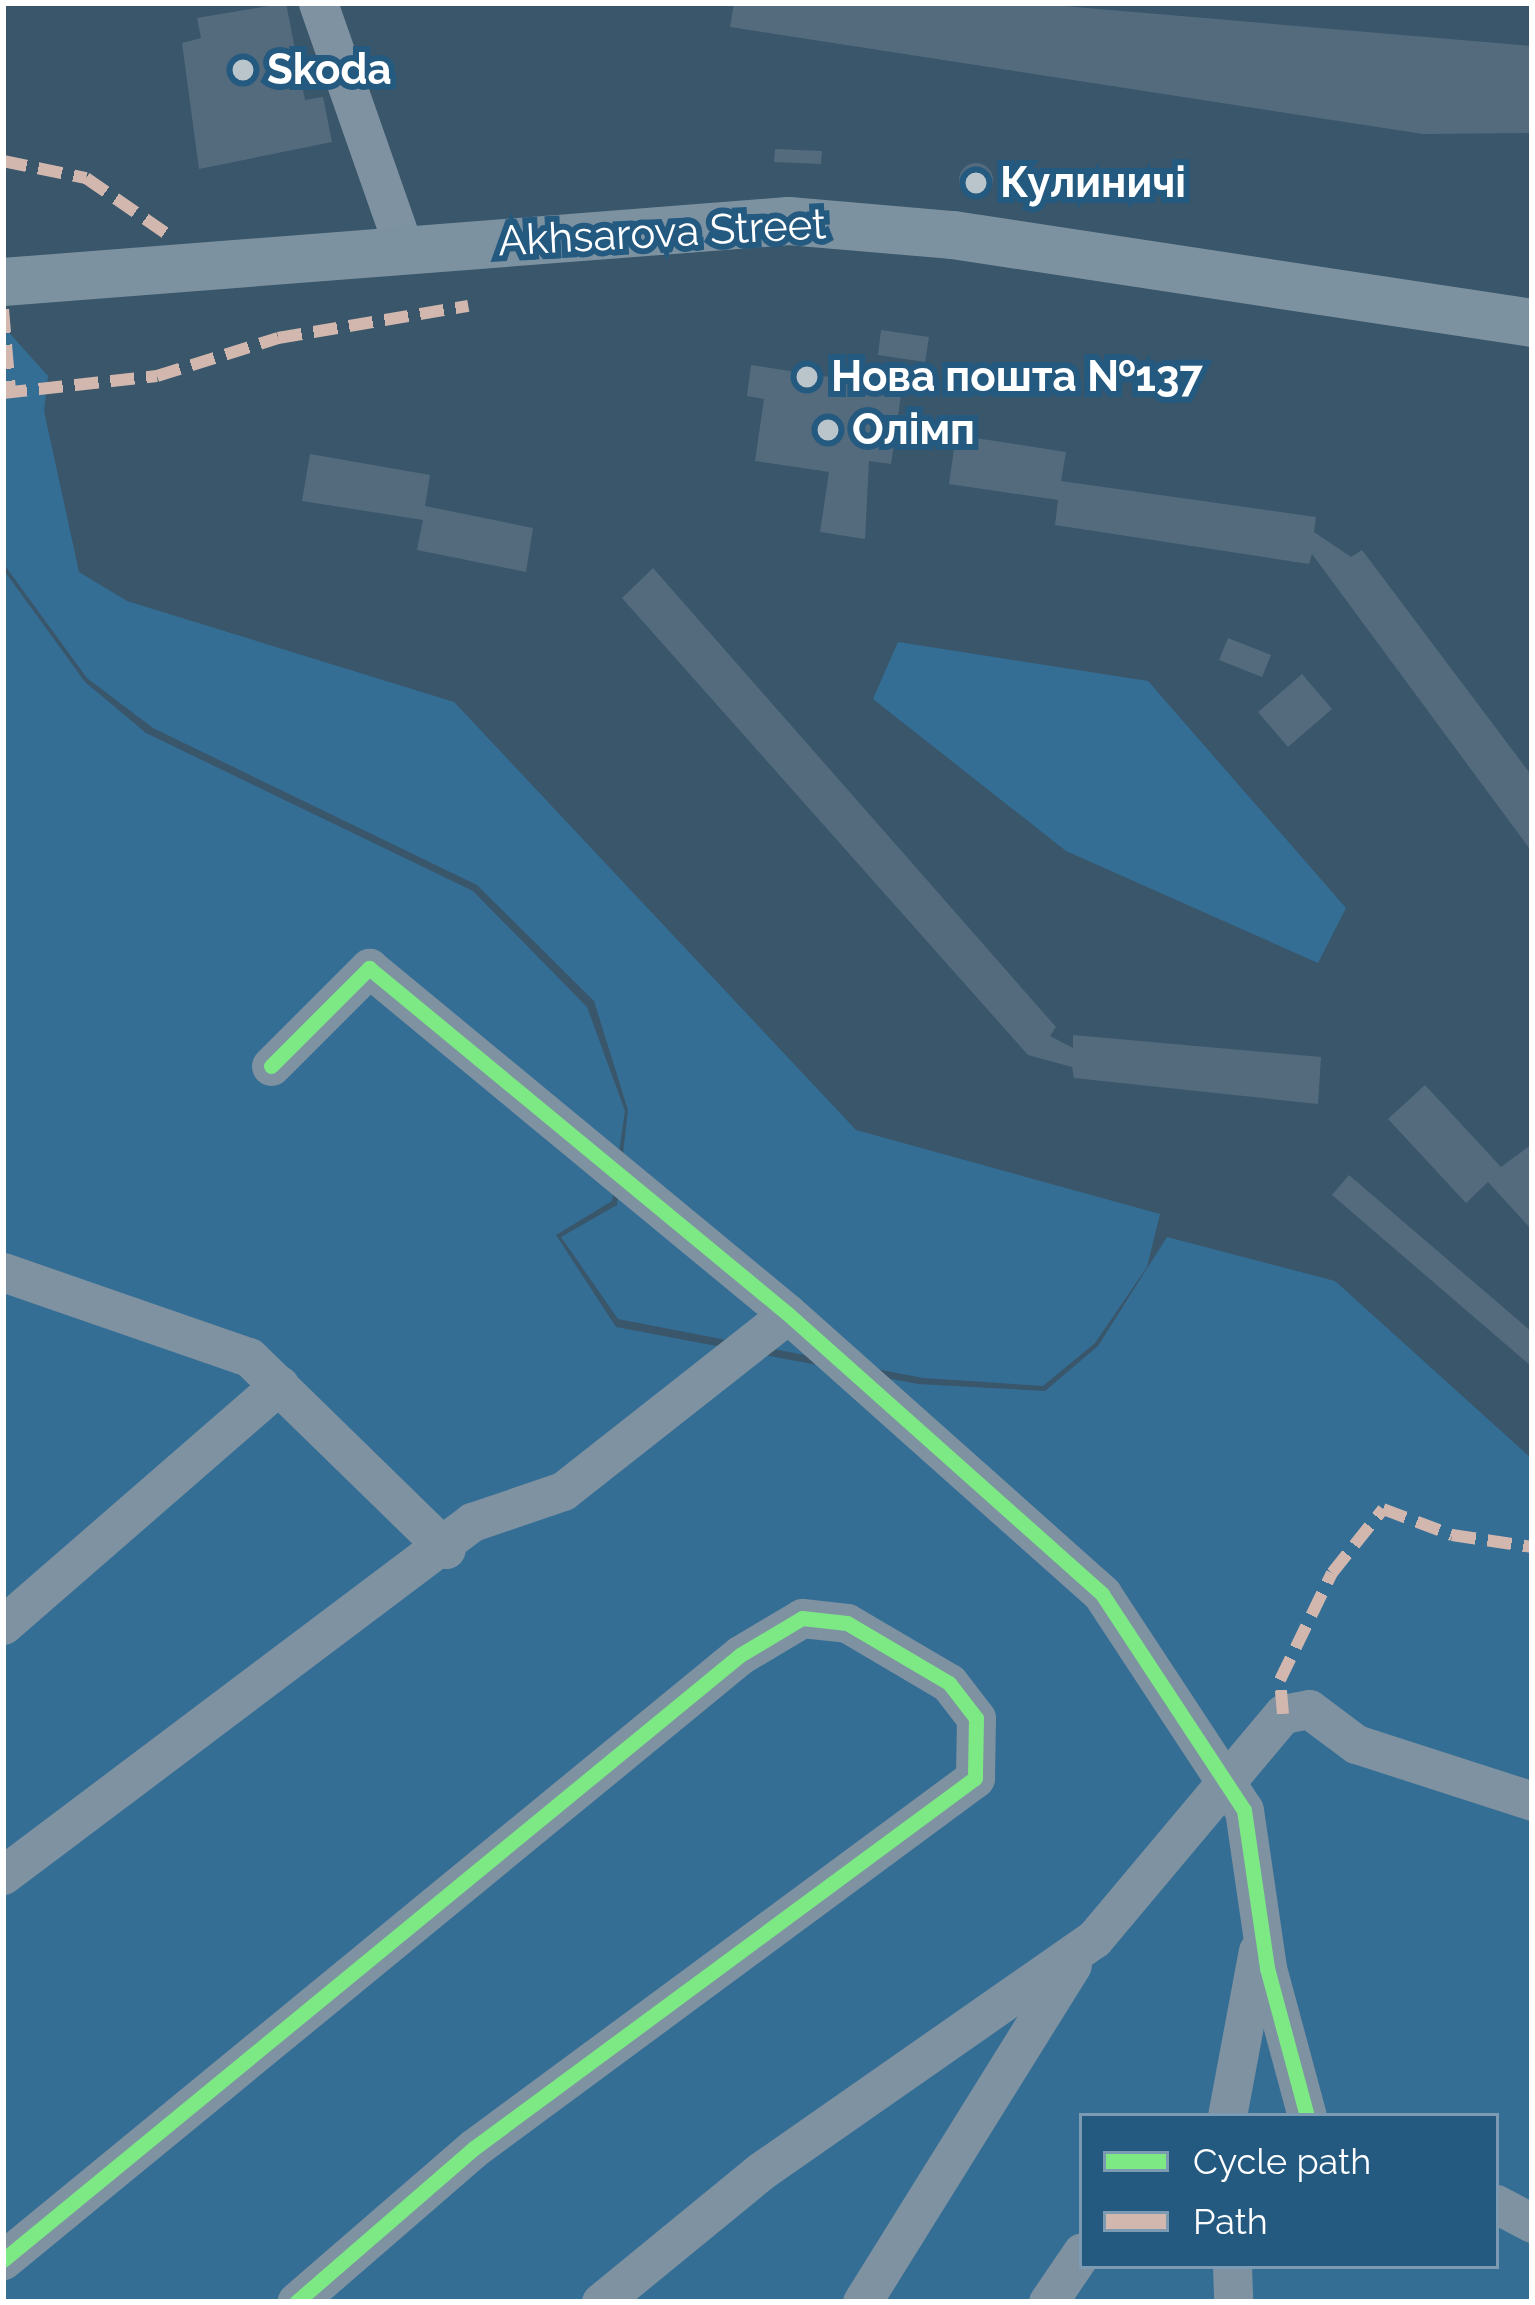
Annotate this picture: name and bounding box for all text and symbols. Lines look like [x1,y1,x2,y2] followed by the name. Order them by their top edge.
[267,45,392,95] place label: Skoda
[230,57,256,83] marker: Skoda
[1000,158,1186,208] place label: Кулиничі
[963,170,989,196] marker: Кулиничі
[497,199,827,267] street label: Akhsarova Street
[831,352,1203,402] place label: Нова пошта №137
[794,364,820,390] marker: Нова пошта №137
[852,405,975,455] place label: Олімп
[815,417,841,443] marker: Олімп
[1079,2113,1499,2269] legend
[1193,2140,1371,2182] text: Cycle path
[1193,2200,1268,2242] text: Path

